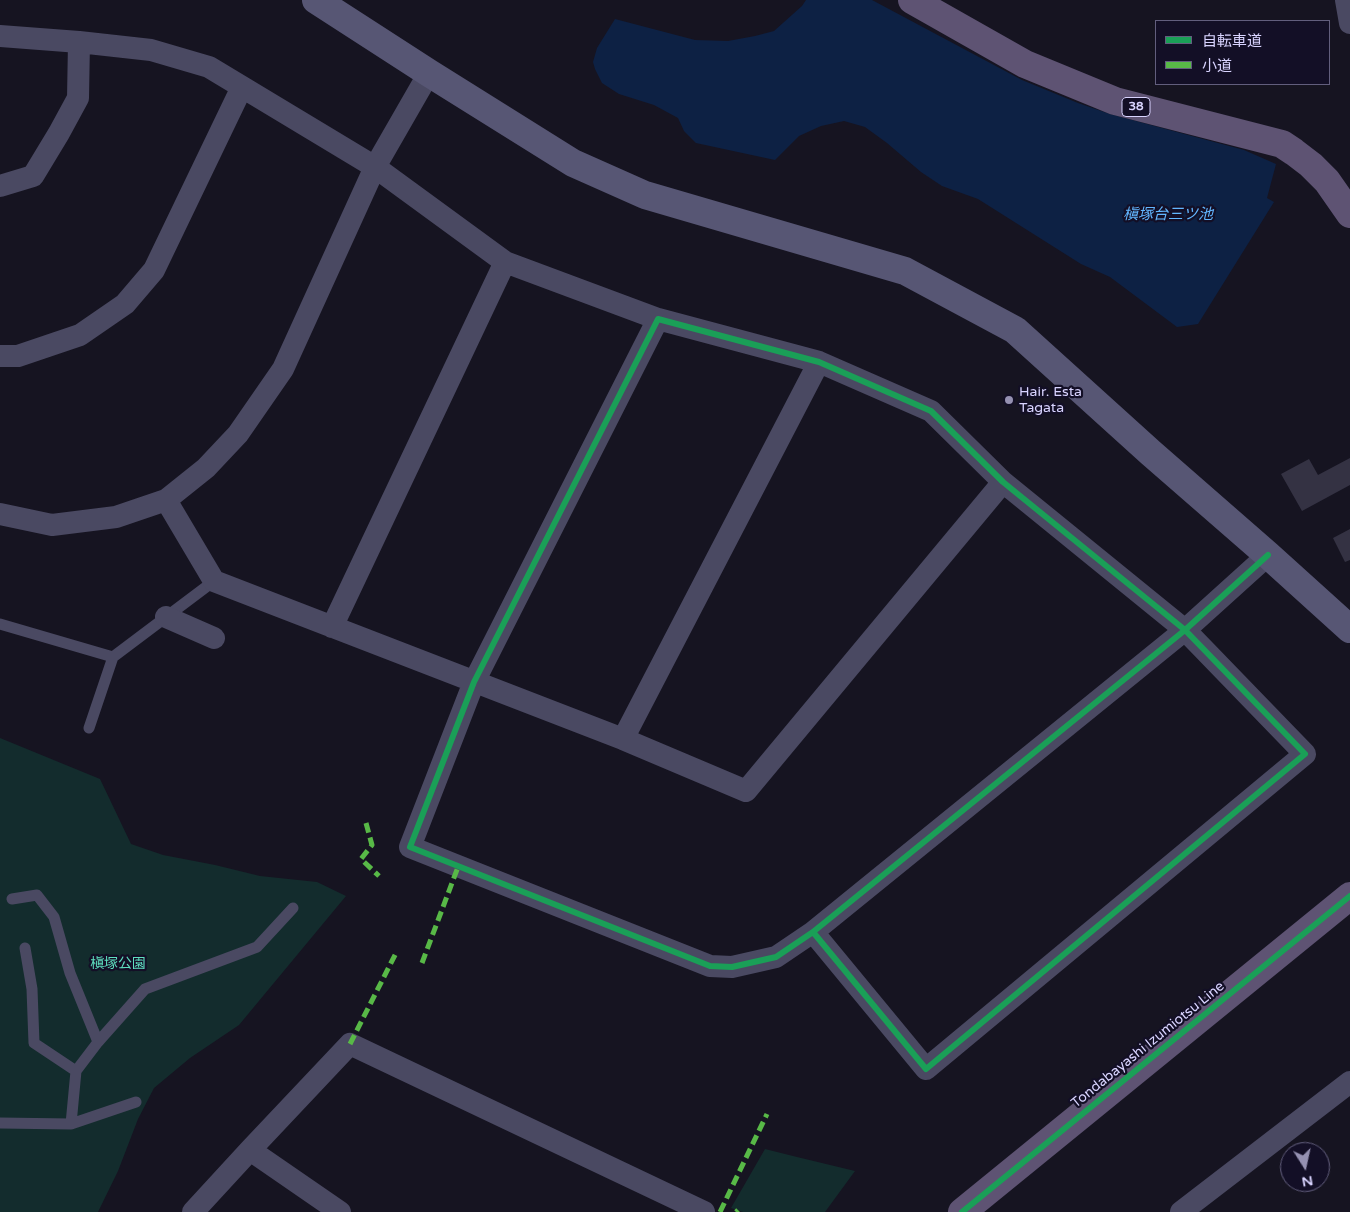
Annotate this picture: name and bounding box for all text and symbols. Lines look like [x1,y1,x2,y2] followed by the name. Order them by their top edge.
[1155,20,1330,85] legend
[1202,32,1262,50] text: 自転車道
[1202,57,1232,75] text: 小道
[1122,98,1150,116] road number: 38
[1123,206,1213,224] water label: 槇塚台三ツ池
[1019,384,1082,417] place label: Hair. Esta Tagata
[1003,394,1015,406] marker: Hair. Esta Tagata
[90,956,146,972] park label: 槇塚公園
[1068,978,1228,1112] street label: Tondabayashi Izumiotsu Line
[1280,1142,1330,1192] north arrow
[1301,1172,1315,1191] text: N

